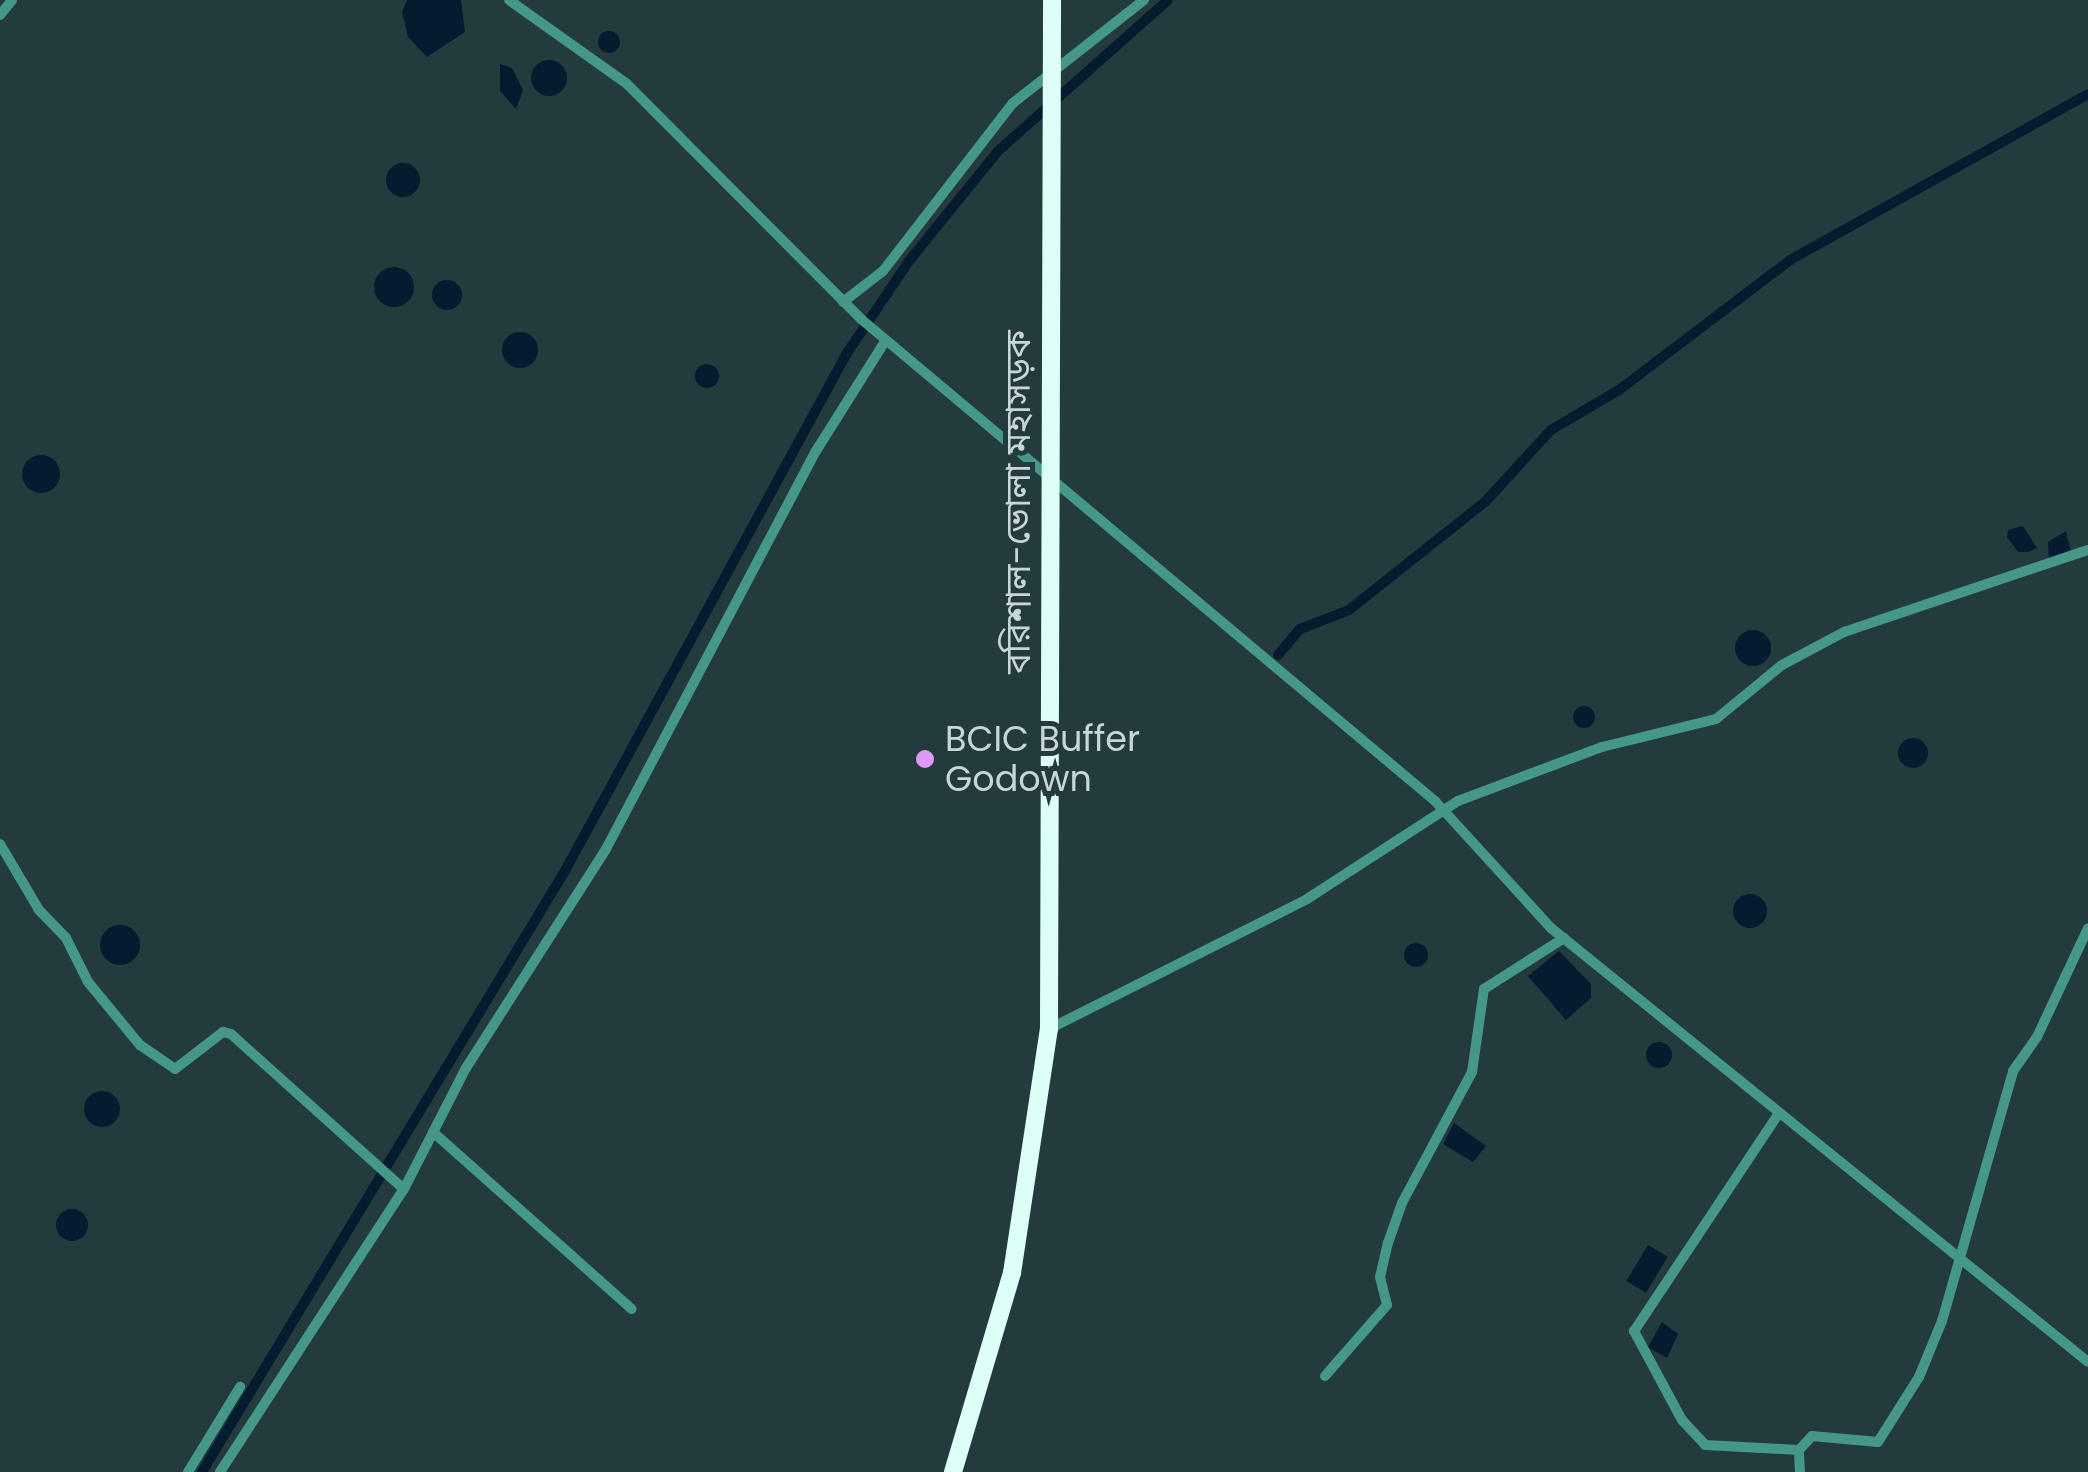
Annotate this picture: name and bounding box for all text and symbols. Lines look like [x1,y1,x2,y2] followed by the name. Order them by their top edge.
[997,330,1039,674] street label: বরিশাল-ভোলা মহাসড়ক
[945,718,1140,800] place label: BCIC Buffer Godown
[914,748,936,770] marker: BCIC Buffer Godown

